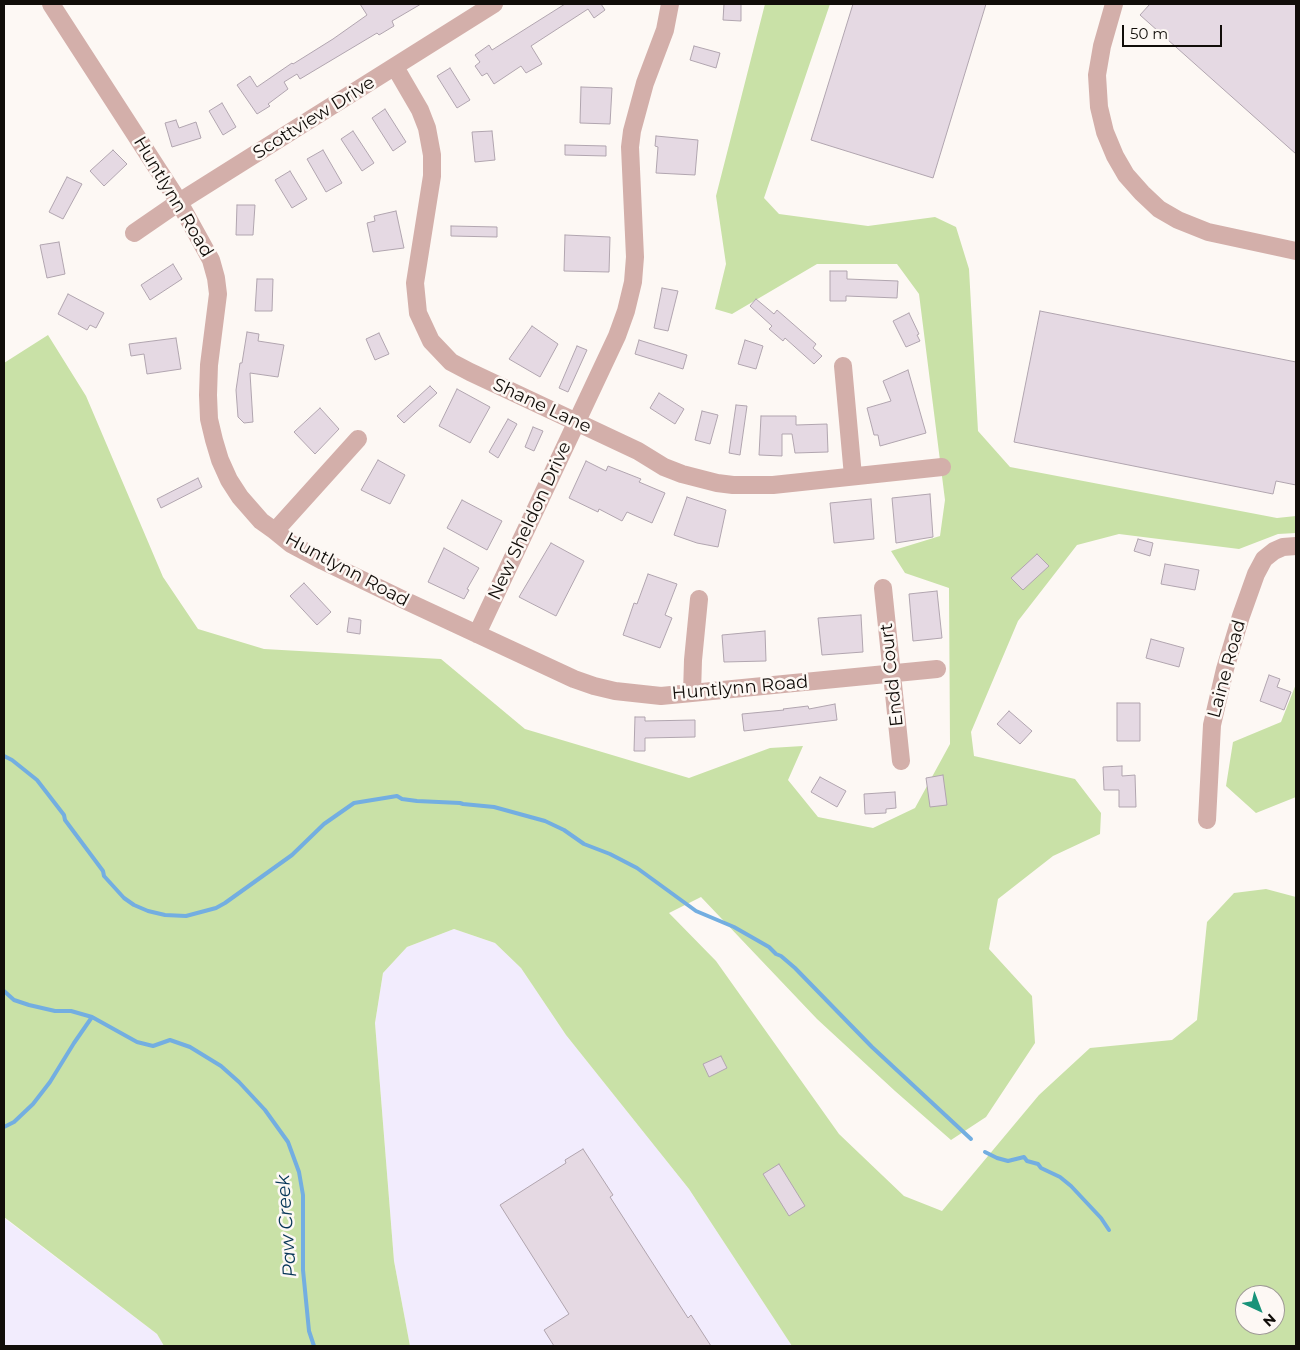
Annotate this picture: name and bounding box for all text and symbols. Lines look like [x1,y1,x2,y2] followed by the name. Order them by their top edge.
[1125,15,1225,47] scale bar
[1130,24,1168,43] text: 50 m
[249,72,379,164] street label: Scottview Drive
[129,133,217,261] street label: Huntlynn Road
[489,374,595,438] street label: Shane Lane
[484,438,576,604] street label: New Sheldon Drive
[282,528,412,612] street label: Huntlynn Road
[1204,617,1250,721] street label: Laine Road
[876,622,908,728] street label: Endd Court
[671,671,809,705] street label: Huntlynn Road
[272,1174,302,1278] water label: Paw Creek
[1235,1285,1285,1335] north arrow
[1259,1310,1280,1331] text: N

